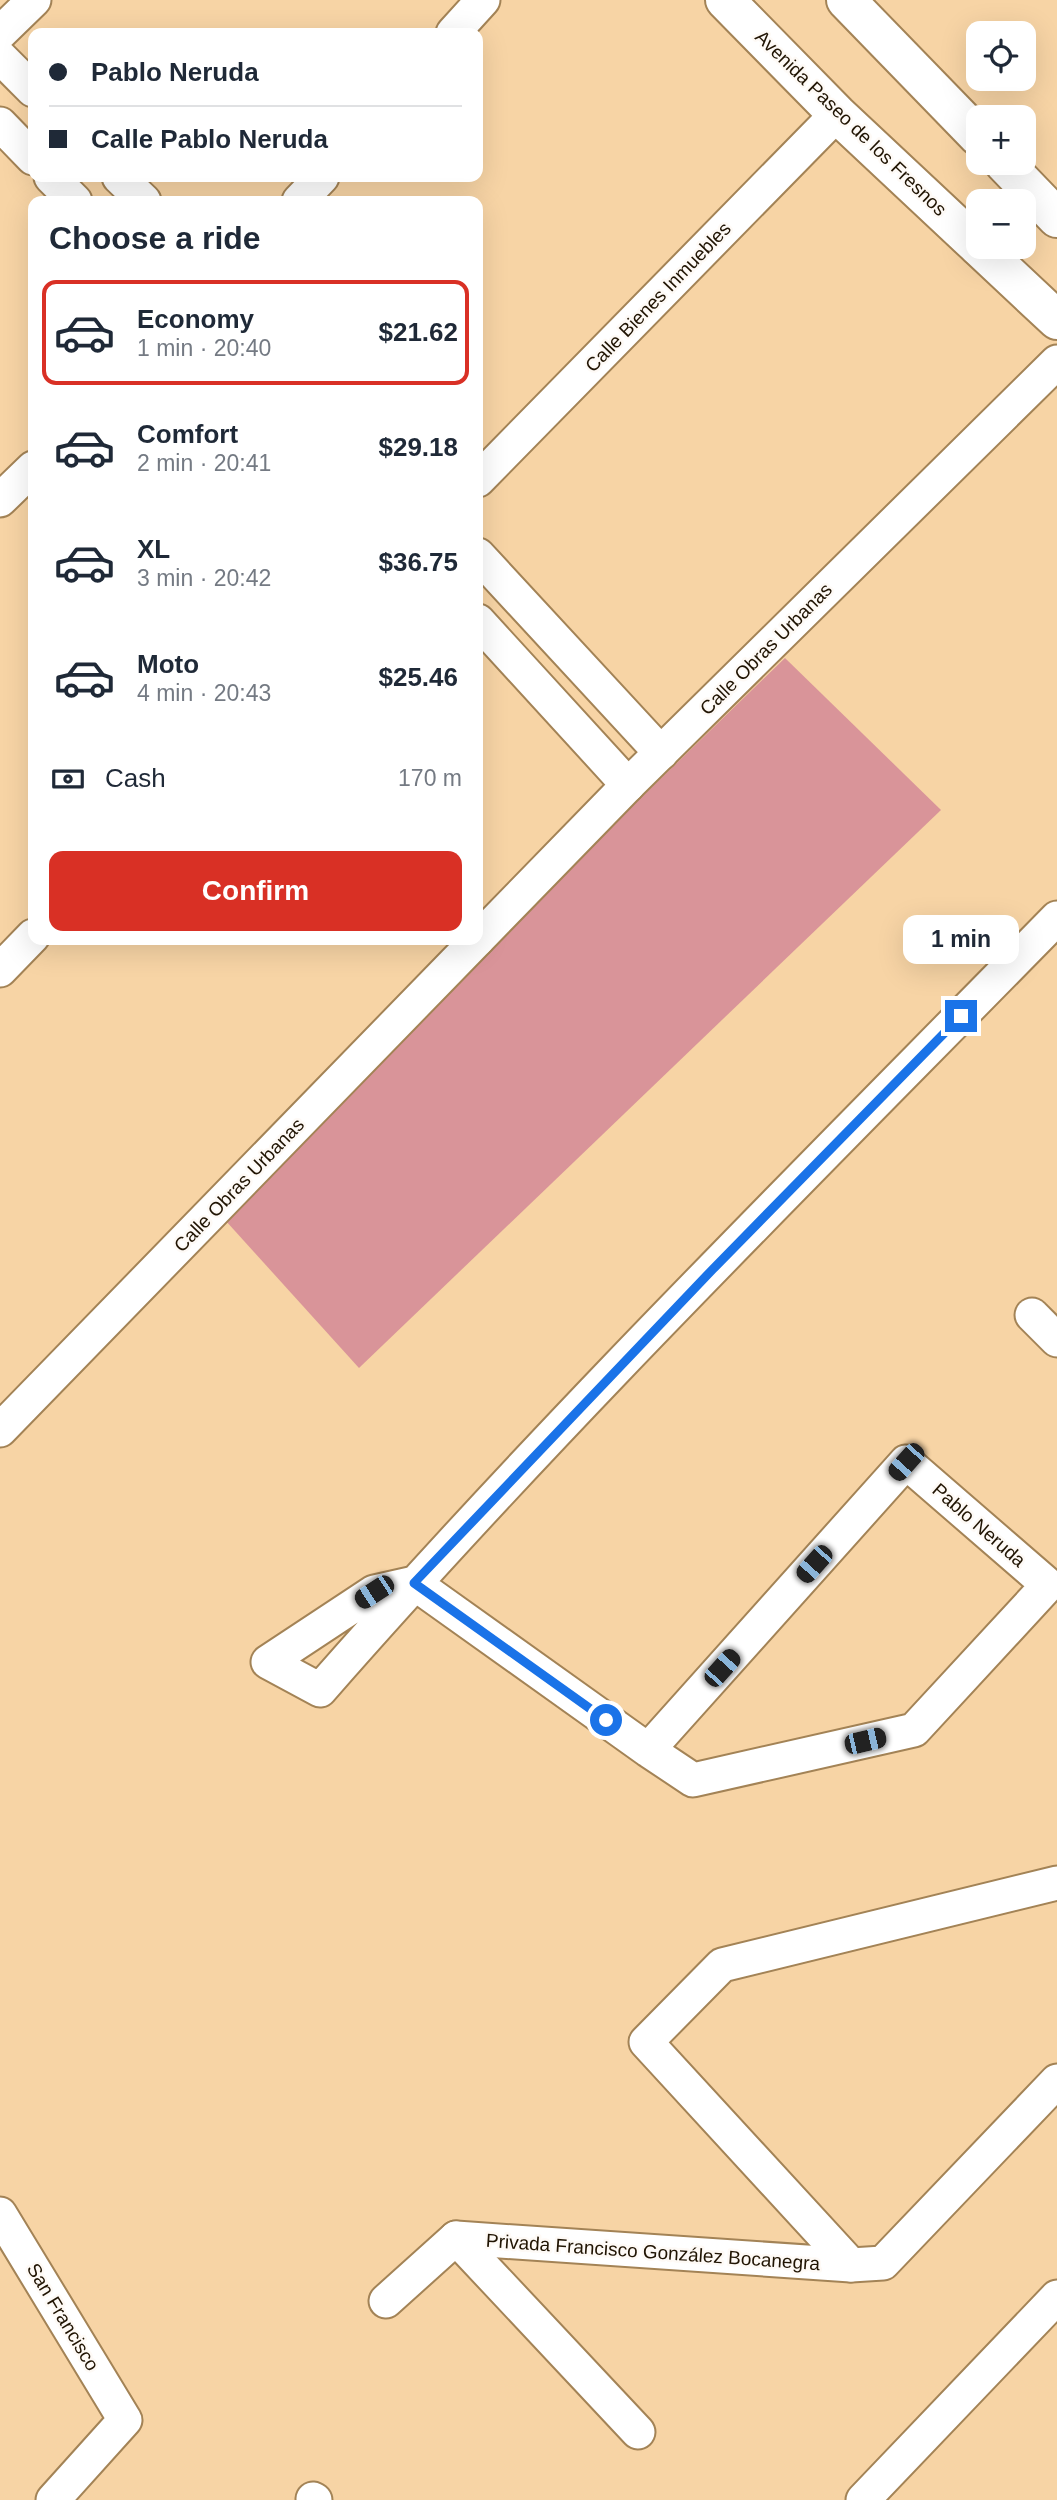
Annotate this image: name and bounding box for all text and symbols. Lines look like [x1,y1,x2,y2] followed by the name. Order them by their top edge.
[966,21,1036,259] map controls
[966,21,1036,91] button: locate
[751,26,951,220] street label: Avenida Paseo de los Fresnos
[91,57,259,87] text: Pablo Neruda
[966,105,1036,175] button: +
[91,124,328,154] text: Calle Pablo Neruda
[966,189,1036,259] button: −
[581,218,735,376] street label: Calle Bienes Inmuebles
[49,220,261,256] text: Choose a ride
[53,301,116,364] icon: car
[137,304,254,334] text: Economy
[378,317,458,347] text: $21.62
[137,335,271,361] text: 1 min · 20:40
[53,416,116,479] icon: car
[137,419,238,449] text: Comfort
[378,432,458,462] text: $29.18
[137,450,271,476] text: 2 min · 20:41
[53,531,116,594] icon: car
[137,534,170,564] text: XL
[378,547,458,577] text: $36.75
[137,565,271,591] text: 3 min · 20:42
[696,579,836,719] street label: Calle Obras Urbanas
[53,646,116,709] icon: car
[137,649,199,679] text: Moto
[378,662,458,692] text: $25.46
[137,680,271,706] text: 4 min · 20:43
[49,760,87,798] icon: cash
[105,763,166,793] text: Cash
[398,765,462,791] text: 170 m
[49,851,462,931] button: Confirm
[903,914,1019,964] callout: 1 min
[931,926,991,952] text: 1 min
[945,1000,977,1032] route end
[170,1114,308,1256] street label: Calle Obras Urbanas
[885,1439,928,1485] car
[928,1479,1030,1571] street label: Pablo Neruda
[793,1541,836,1587] car
[351,1572,398,1612] car
[701,1645,744,1691] car
[590,1704,622,1736] route start
[843,1726,888,1756] car
[485,2230,821,2274] street label: Privada Francisco González Bocanegra
[23,2260,103,2374] street label: San Francisco

